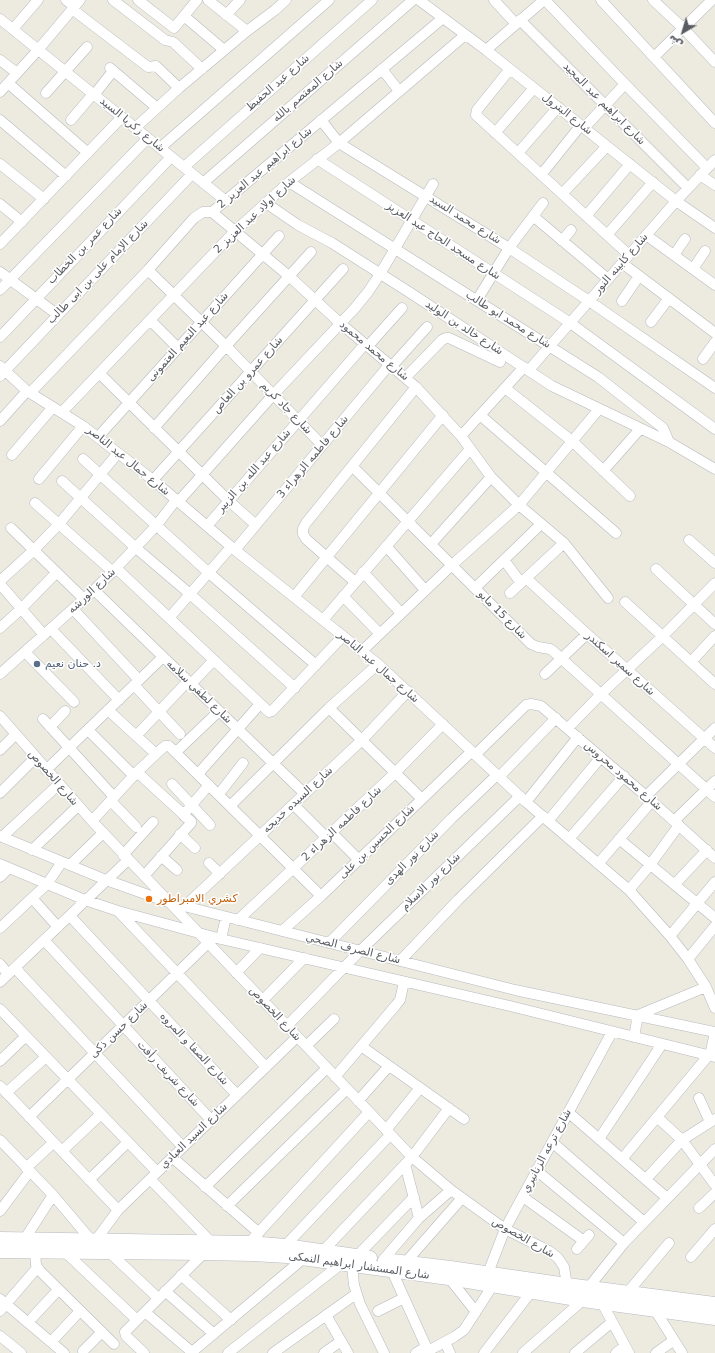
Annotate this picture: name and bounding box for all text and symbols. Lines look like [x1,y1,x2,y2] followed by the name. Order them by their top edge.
[663,12,703,52] north arrow
[665,32,685,52] text: ش
[244,52,312,114] street label: شارع عبد الحفيظ
[270,57,346,125] street label: شارع المعتصم بالله
[560,60,648,148] street label: شارع ابراهيم عبد المجيد
[539,90,595,138] street label: شارع البترول
[97,95,167,155] street label: شارع زكريا السيد
[215,124,315,212] street label: شارع ابراهيم عبد العزيز 2
[211,174,299,256] street label: شارع اولاد عبد العزيز 2
[427,193,503,247] street label: شارع محمد السيد
[383,199,503,283] street label: شارع مسجد الحاج عبد العزيز
[45,205,125,287] street label: شارع عمر بن الخطاب
[45,217,151,327] street label: شارع الإمام على بن ابى طالب
[591,231,651,297] street label: شارع كابينه النور
[463,288,553,352] street label: شارع محمد ابو طالب
[144,290,232,384] street label: شارع عبد النعيم العتمونى
[423,298,505,358] street label: شارع خالد بن الوليد
[337,318,411,384] street label: شارع محمد محمود
[210,334,286,416] street label: شارع عمرو بن العاص
[258,379,314,437] street label: شارع جاد كريم
[274,413,352,501] street label: شارع فاطمه الزهراء 3
[84,423,172,499] street label: شارع جمال عبد الناصر
[214,427,294,515] street label: شارع عبد الله بن الزبير
[65,566,119,616] street label: شارع الورشه
[475,588,529,642] street label: شارع 15 مايو
[335,628,421,706] street label: شارع جمال عبد الناصر
[582,629,658,699] street label: شارع سمير اسكندر
[45,657,101,671] place label: د. حنان نعيم
[163,657,235,727] street label: شارع لطفي سلامه
[32,659,42,669] marker: د. حنان نعيم
[581,738,665,814] street label: شارع محمود محروس
[25,747,81,809] street label: شارع الخصوص
[260,764,336,836] street label: شارع السيده خديجه
[299,784,385,864] street label: شارع فاطمه الزهراء 2
[336,802,418,882] street label: شارع الحسين بن على
[382,828,442,888] street label: شارع نور الهدى
[399,850,463,914] street label: شارع نور الاسلام
[157,892,238,906] place label: كشري الامبراطور
[144,894,154,904] marker: كشري الامبراطور
[304,931,402,967] street label: شارع الصرف الصحي
[246,984,304,1044] street label: شارع الخصوص
[87,999,151,1061] street label: شارع حسن ذكى
[157,1010,231,1088] street label: شارع الصفا و المروه
[134,1038,202,1110] street label: شارع شريف رأفت
[158,1100,230,1172] street label: شارع السيد العبادي
[519,1107,575,1195] street label: شارع ترعه الزنانيري
[489,1215,557,1261] street label: شارع الخصوص
[288,1250,430,1282] street label: شارع المستشار ابراهيم النمكى

